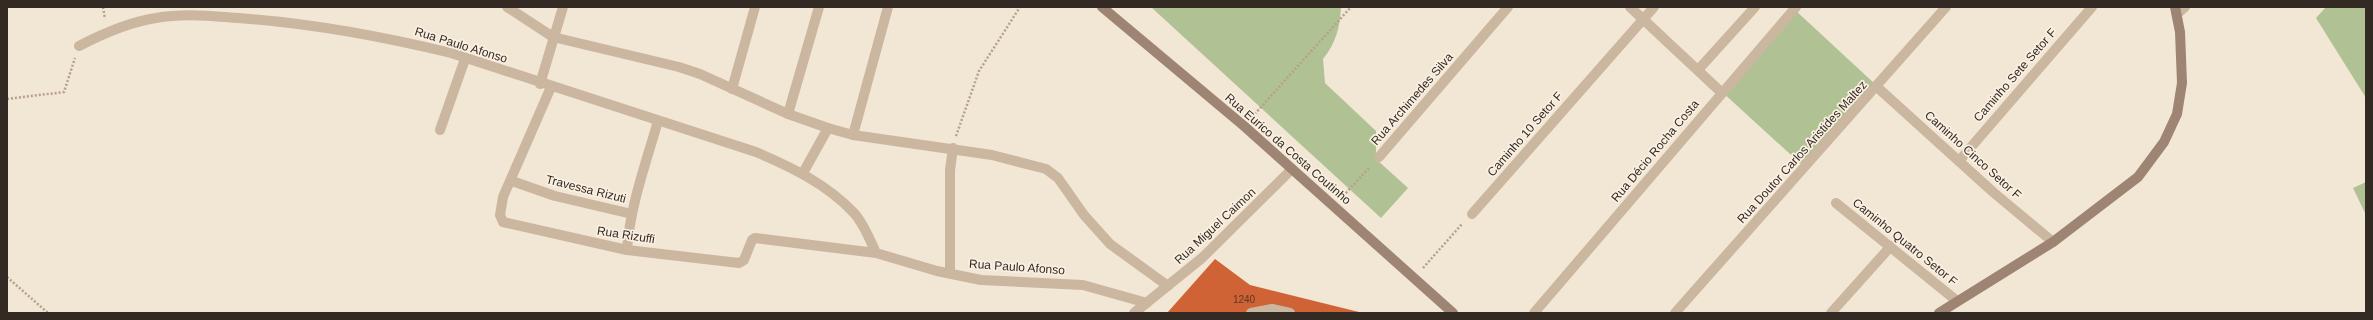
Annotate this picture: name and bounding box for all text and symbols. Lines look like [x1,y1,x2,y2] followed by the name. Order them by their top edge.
[413,24,509,66] street label: Rua Paulo Afonso
[1971,26,2059,124] street label: Caminho Sete Setor F
[1368,50,1456,148] street label: Rua Archimedes Silva
[1734,78,1870,226] street label: Rua Doutor Carlos Aristides Maltez
[1484,89,1566,179] street label: Caminho 10 Setor F
[1222,91,1354,208] street label: Rua Eurico da Costa Coutinho
[1608,97,1702,205] street label: Rua Décio Rocha Costa
[1922,108,2024,202] street label: Caminho Cinco Setor F
[544,172,628,206] street label: Travessa Rizuti
[1172,185,1258,267] street label: Rua Miguel Caimon
[1850,195,1960,289] street label: Caminho Quatro Setor F
[596,224,656,246] street label: Rua Rizuffi
[969,257,1066,277] street label: Rua Paulo Afonso
[1233,294,1256,305] house number: 1240

